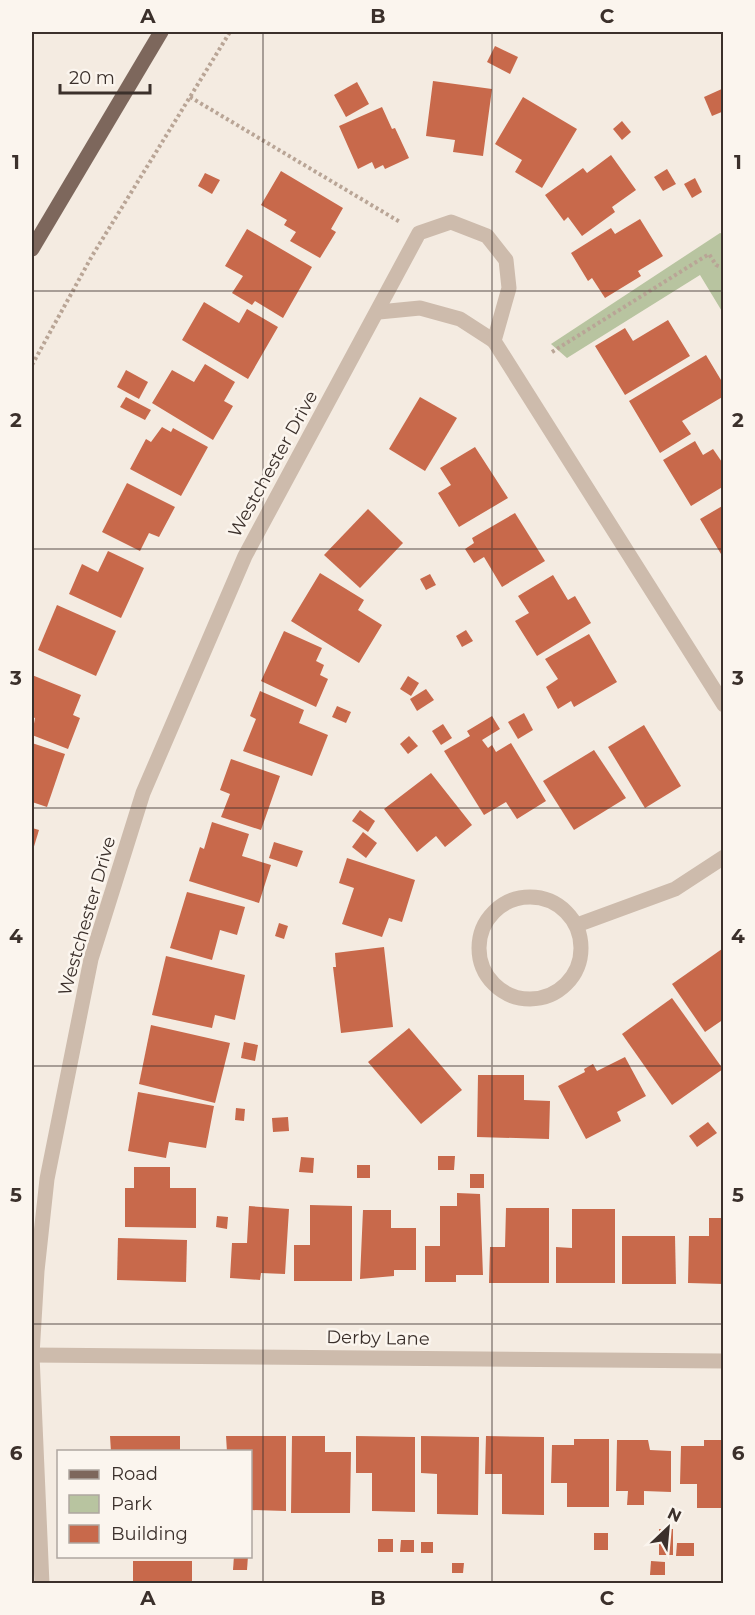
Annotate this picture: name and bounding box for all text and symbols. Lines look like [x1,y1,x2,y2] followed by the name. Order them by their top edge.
[139,4,156,28] text: A
[370,4,386,28] text: B
[600,4,615,28] text: C
[60,57,150,95] scale bar
[69,67,115,89] text: 20 m
[12,150,20,174] text: 1
[734,150,742,174] text: 1
[224,387,323,541] street label: Westchester Drive
[10,408,22,432] text: 2
[732,408,744,432] text: 2
[9,666,22,690] text: 3
[731,666,744,690] text: 3
[54,834,120,998] street label: Westchester Drive
[9,924,23,948] text: 4
[731,924,745,948] text: 4
[10,1183,22,1207] text: 5
[732,1183,744,1207] text: 5
[326,1326,430,1350] street label: Derby Lane
[10,1441,23,1465] text: 6
[732,1441,745,1465] text: 6
[57,1450,252,1558] legend
[111,1463,158,1485] text: Road
[111,1493,152,1515] text: Park
[638,1498,698,1558] north arrow
[664,1504,684,1526] text: N
[111,1523,188,1545] text: Building
[139,1586,156,1610] text: A
[370,1586,386,1610] text: B
[600,1586,615,1610] text: C

